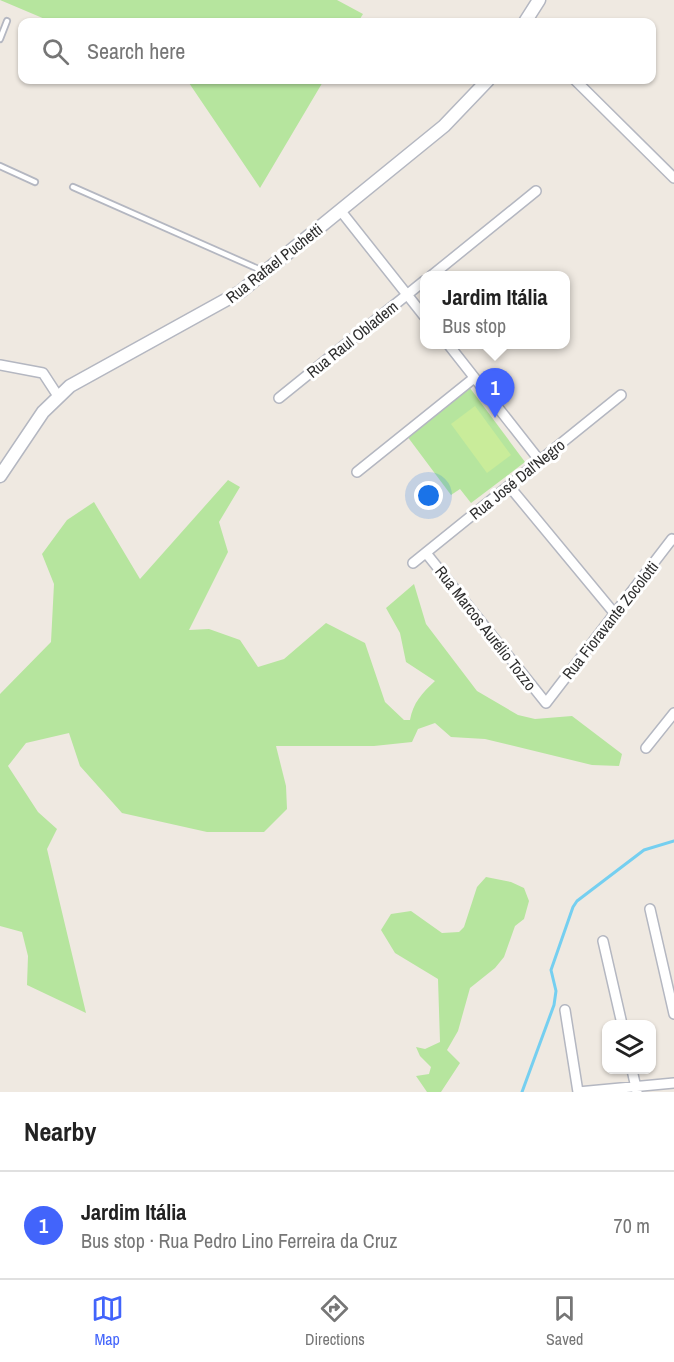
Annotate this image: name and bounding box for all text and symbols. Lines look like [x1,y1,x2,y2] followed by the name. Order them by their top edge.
[18,18,656,84] search box
[39,35,72,68] icon: search
[87,36,185,66] text: Search here
[221,218,327,308] street label: Rua Rafael Puchetti
[420,271,570,349] popup
[442,282,548,312] text: Jardim Itália
[302,295,402,383] street label: Rua Raul Obladem
[442,312,506,339] text: Bus stop
[476,368,514,418] pin: 1
[465,434,569,524] street label: Rua José Dal'Negro
[414,481,443,510] your location
[557,556,663,684] street label: Rua Fioravante Zocolotti
[430,561,542,695] street label: Rua Marcos Aurélio Tozzo
[602,1020,656,1074] map controls
[602,1020,656,1074] button: layers
[24,1114,96,1149] text: Nearby
[81,1197,186,1227] text: Jardim Itália
[39,1212,48,1239] text: 1
[614,1212,650,1239] text: 70 m
[81,1227,397,1254] text: Bus stop · Rua Pedro Lino Ferreira da Cruz
[91,1292,124,1350] tab: Map
[305,1292,365,1350] tab: Directions
[546,1292,583,1350] tab: Saved

